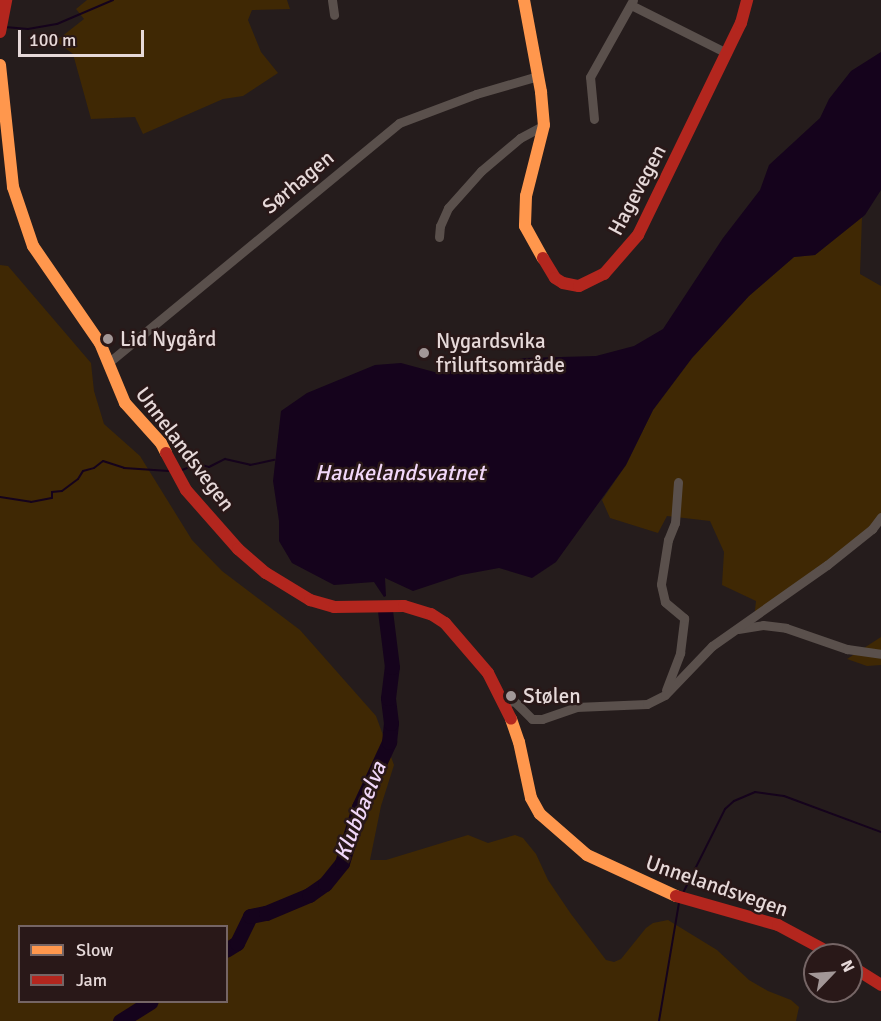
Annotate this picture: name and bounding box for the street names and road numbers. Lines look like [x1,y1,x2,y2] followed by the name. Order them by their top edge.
[603,140,671,240] street label: Hagevegen
[257,145,339,219] street label: Sørhagen
[130,382,240,516] street label: Unnelandsvegen
[642,850,792,922] street label: Unnelandsvegen

